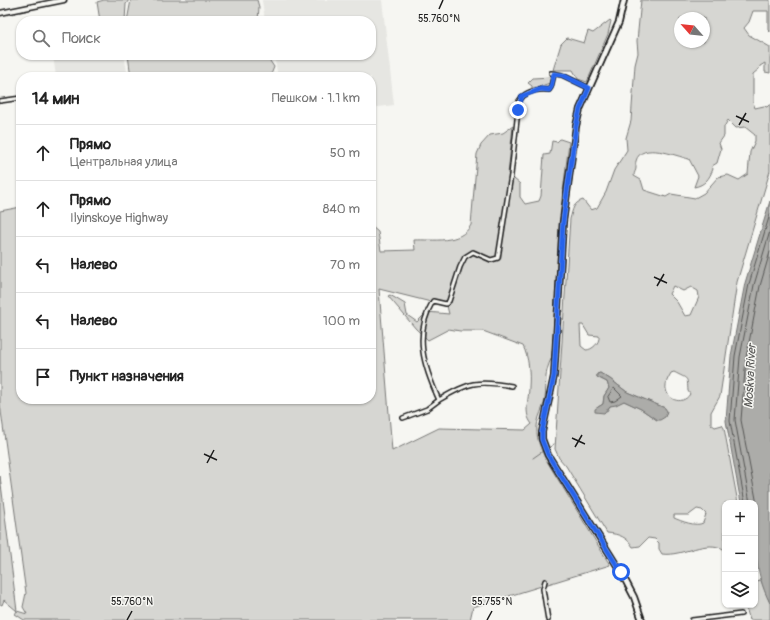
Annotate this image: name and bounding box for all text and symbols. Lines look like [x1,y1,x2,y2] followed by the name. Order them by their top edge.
[674,12,710,48] north arrow
[418,13,460,25] text: 55.760°N
[16,16,376,60] search box
[30,27,52,49] icon: search
[62,29,101,48] text: Поиск
[32,88,79,109] text: 14 мин
[272,90,360,106] text: Пешком · 1.1 km
[509,101,527,119] route end
[70,135,111,154] text: Прямо
[32,142,54,164] icon: ahead
[330,145,360,161] text: 50 m
[70,154,177,170] text: Центральная улица
[70,191,111,210] text: Прямо
[32,198,54,220] icon: ahead
[323,201,360,217] text: 840 m
[70,210,168,226] text: Ilyinskoye Highway
[32,254,54,276] icon: left
[70,255,117,274] text: Налево
[330,257,360,273] text: 70 m
[32,310,54,332] icon: left
[70,311,117,330] text: Налево
[323,313,360,329] text: 100 m
[741,342,760,408] water label: Moskva River
[32,366,54,388] icon: arrive
[70,367,184,386] text: Пункт назначения
[722,500,758,608] map controls
[722,500,758,536] button: +
[722,536,758,572] button: −
[612,563,630,581] route start
[722,572,758,608] button: layers
[111,596,153,608] text: 55.760°N
[472,596,512,608] text: 55.755°N

